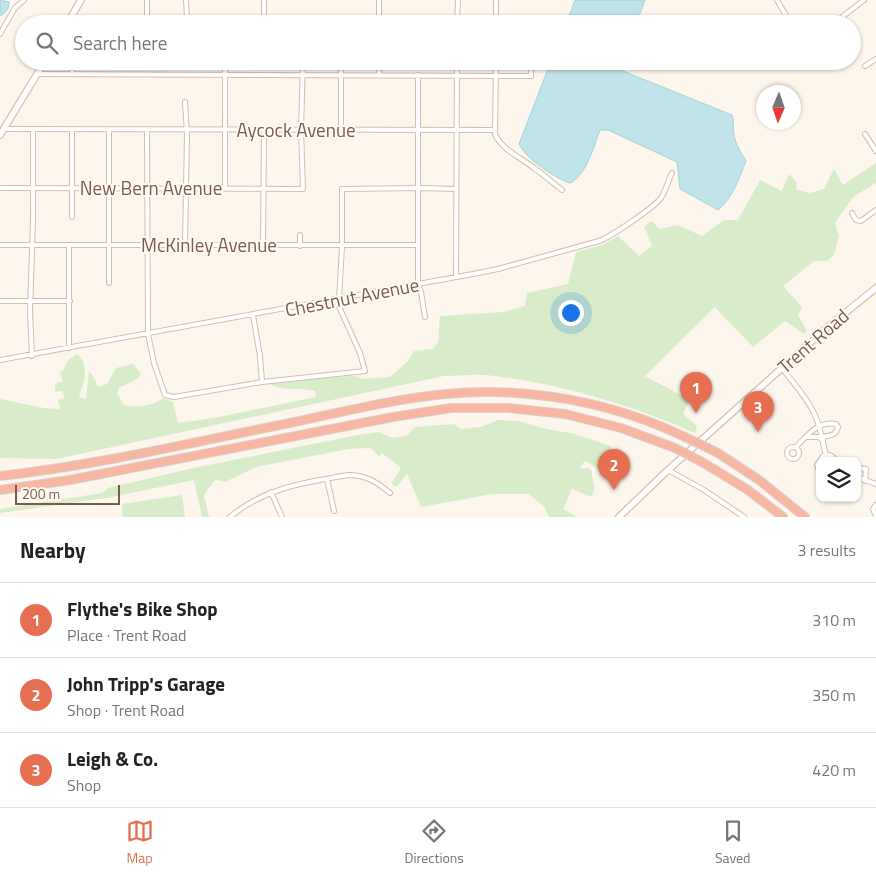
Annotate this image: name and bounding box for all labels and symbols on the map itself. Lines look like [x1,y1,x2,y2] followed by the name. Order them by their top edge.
[756,85,801,130] north arrow
[236,115,356,144] street label: Aycock Avenue
[80,173,222,202] street label: New Bern Avenue
[141,230,277,259] street label: McKinley Avenue
[282,269,422,324] street label: Chestnut Avenue
[558,300,584,326] your location
[771,301,855,380] street label: Trent Road
[680,372,712,413] pin: 1
[742,391,774,432] pin: 3
[598,449,630,490] pin: 2
[15,482,120,505] scale bar

